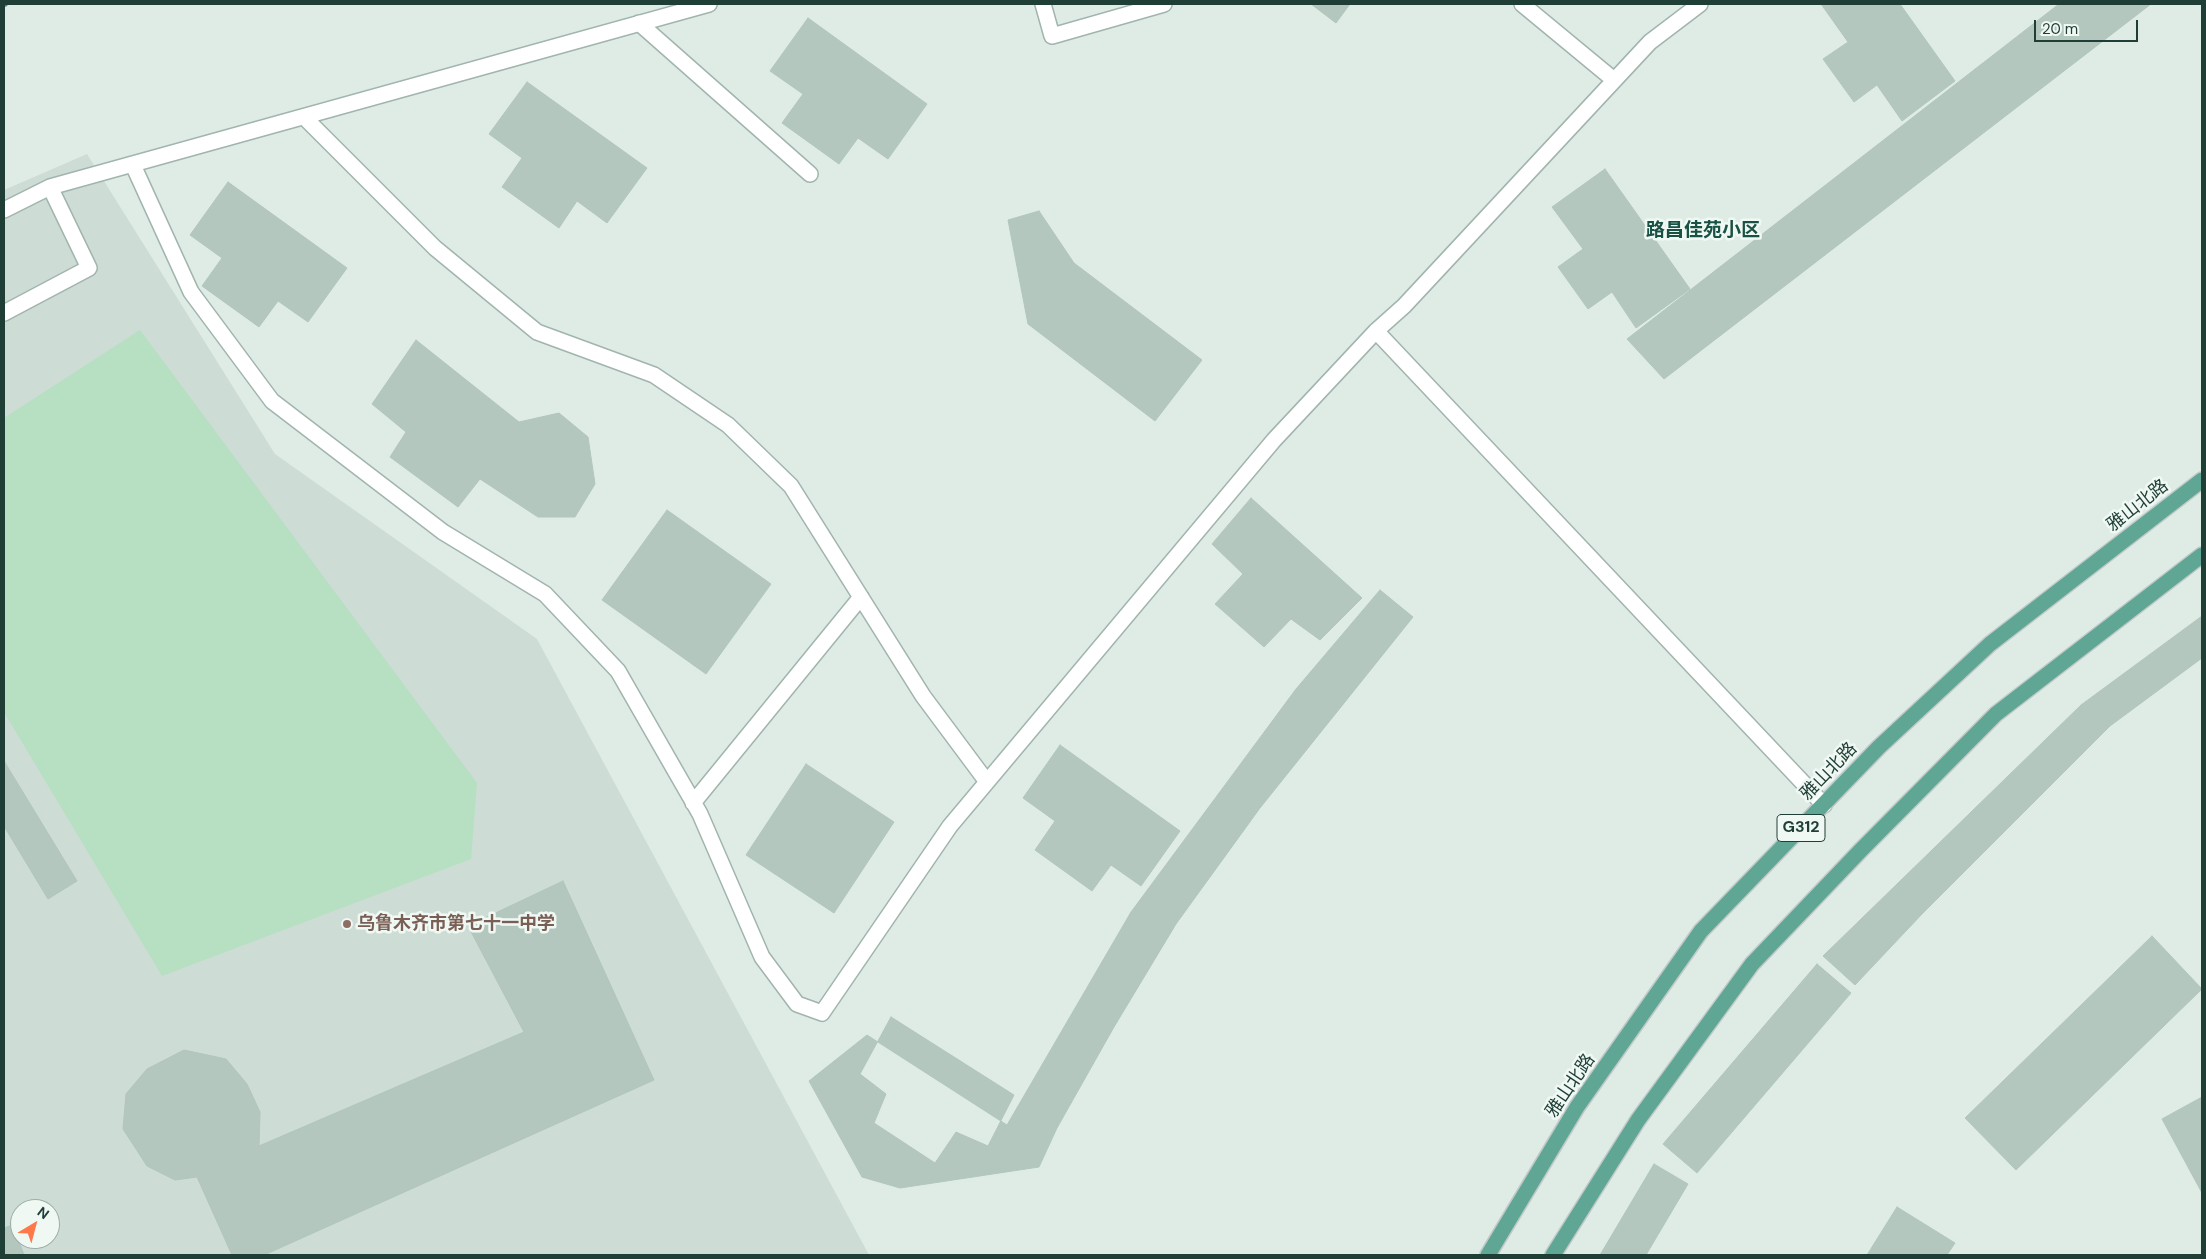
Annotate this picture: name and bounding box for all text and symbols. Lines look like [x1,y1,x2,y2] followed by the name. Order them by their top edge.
[2036,10,2140,42] scale bar
[2042,19,2078,39] text: 20 m
[1646,220,1760,242] district label: 路昌佳苑小区
[2103,475,2173,537] street label: 雅山北路
[1796,739,1862,805] street label: 雅山北路
[1777,814,1825,841] road number: G312
[357,913,555,935] place label: 乌鲁木齐市第七十一中学
[341,918,353,930] marker: 乌鲁木齐市第七十一中学
[1542,1050,1600,1122] street label: 雅山北路
[10,1199,60,1249] north arrow
[34,1203,53,1223] text: N

